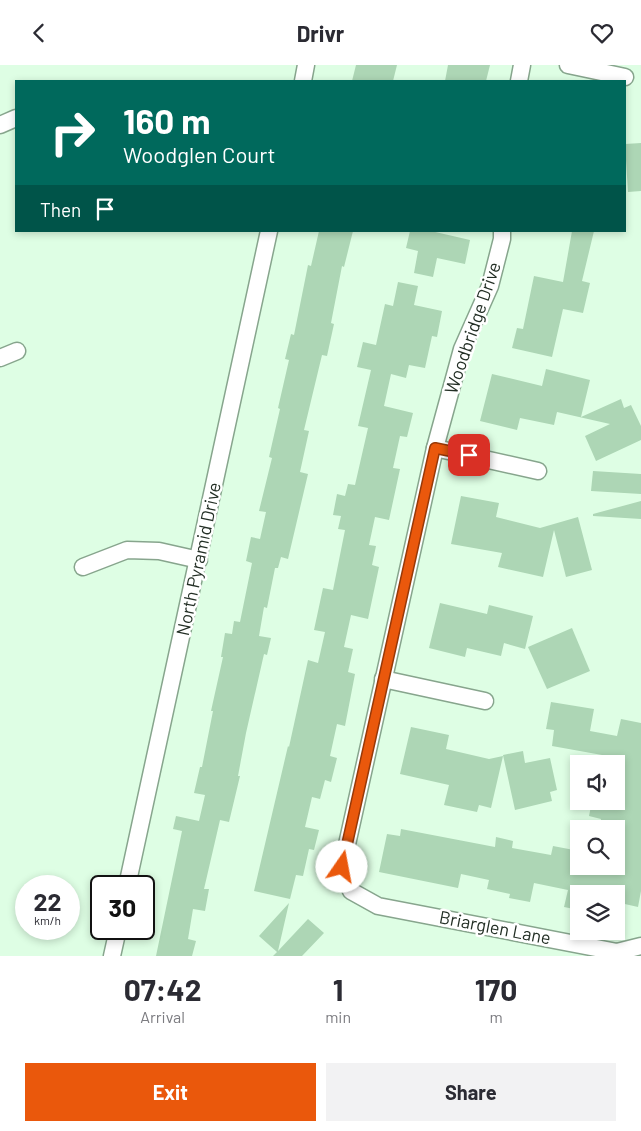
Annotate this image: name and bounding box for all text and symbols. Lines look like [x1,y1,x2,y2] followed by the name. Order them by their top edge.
[25,19,53,47] icon: back
[588,19,616,47] icon: heart
[297,20,344,46] text: Drivr
[123,99,210,141] text: 160 m
[40,100,105,165] icon: right
[123,141,275,167] text: Woodglen Court
[91,195,119,223] icon: arrive
[40,198,81,221] text: Then
[439,259,505,397] street label: Woodbridge Drive
[448,434,490,476] pin
[455,441,483,469] icon: arrive
[171,480,225,638] street label: North Pyramid Drive
[570,755,625,940] map controls
[570,755,625,810] button: sound
[570,820,625,875] button: search
[315,840,367,892] position arrow
[90,875,155,940] speed limit sign: 30
[570,885,625,940] button: layers
[33,886,62,916] text: 22
[438,905,553,949] street label: Briarglen Lane
[34,913,61,927] text: km/h
[124,971,202,1007] text: 07:42
[333,971,343,1007] text: 1
[475,971,517,1007] text: 170
[140,1007,185,1026] text: Arrival
[325,1007,351,1026] text: min
[489,1007,503,1026] text: m
[25,1063,316,1121] button: Exit
[326,1063,616,1121] button: Share

